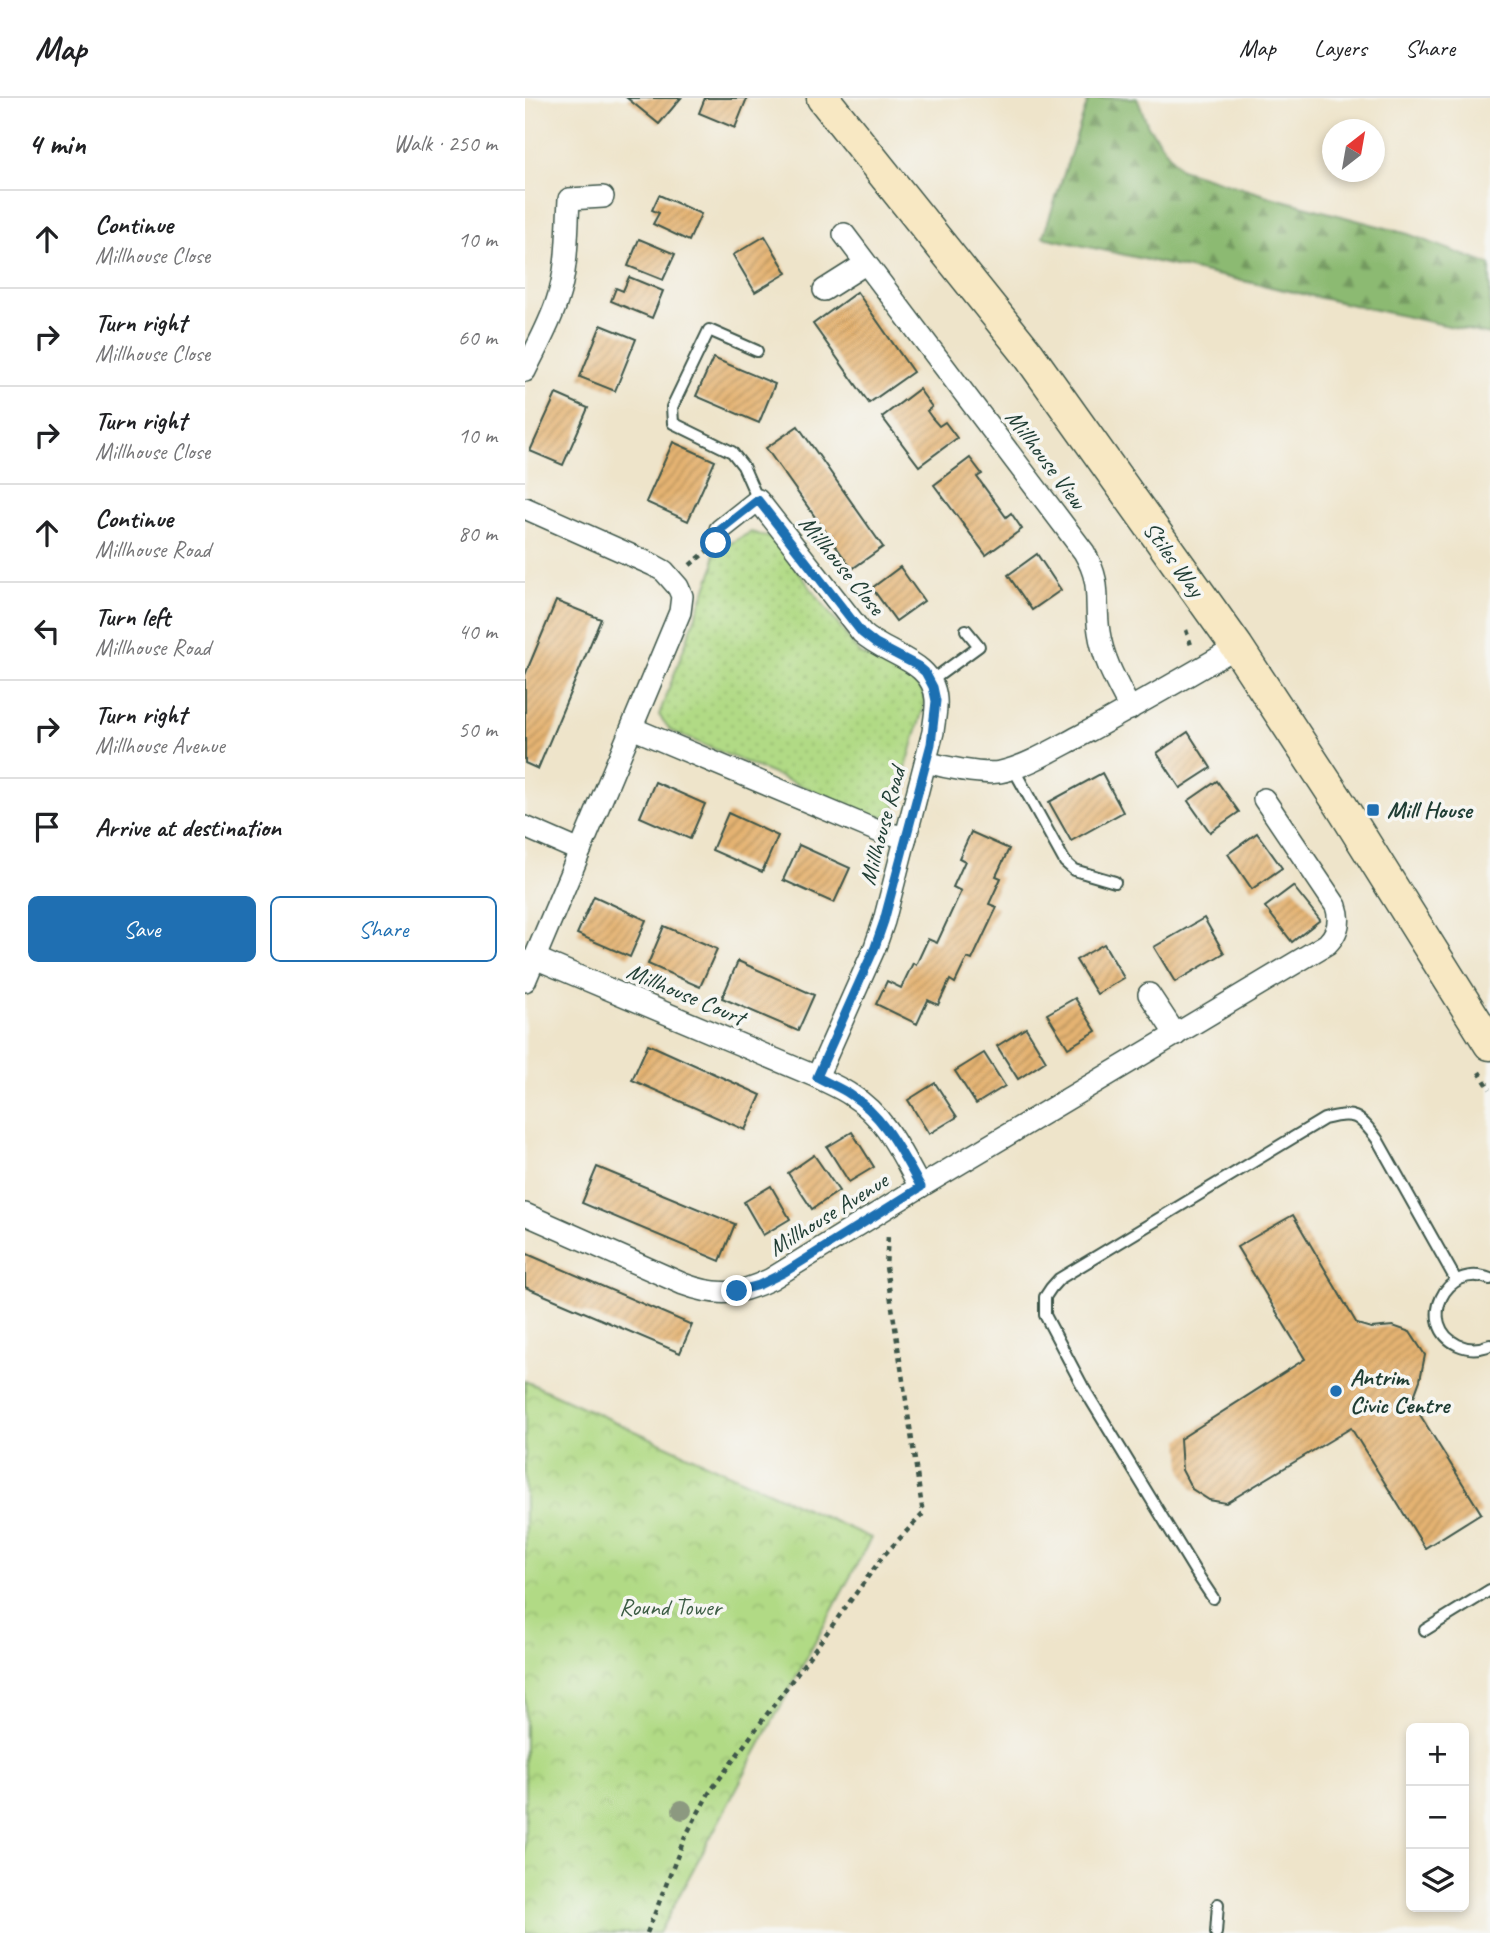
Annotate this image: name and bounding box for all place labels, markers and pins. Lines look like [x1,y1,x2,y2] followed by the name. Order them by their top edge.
[1387,795,1474,825] place label: Mill House
[1365,802,1381,818] marker: Mill House
[1350,1362,1451,1420] place label: Antrim Civic Centre
[1328,1383,1344,1399] marker: Antrim Civic Centre

